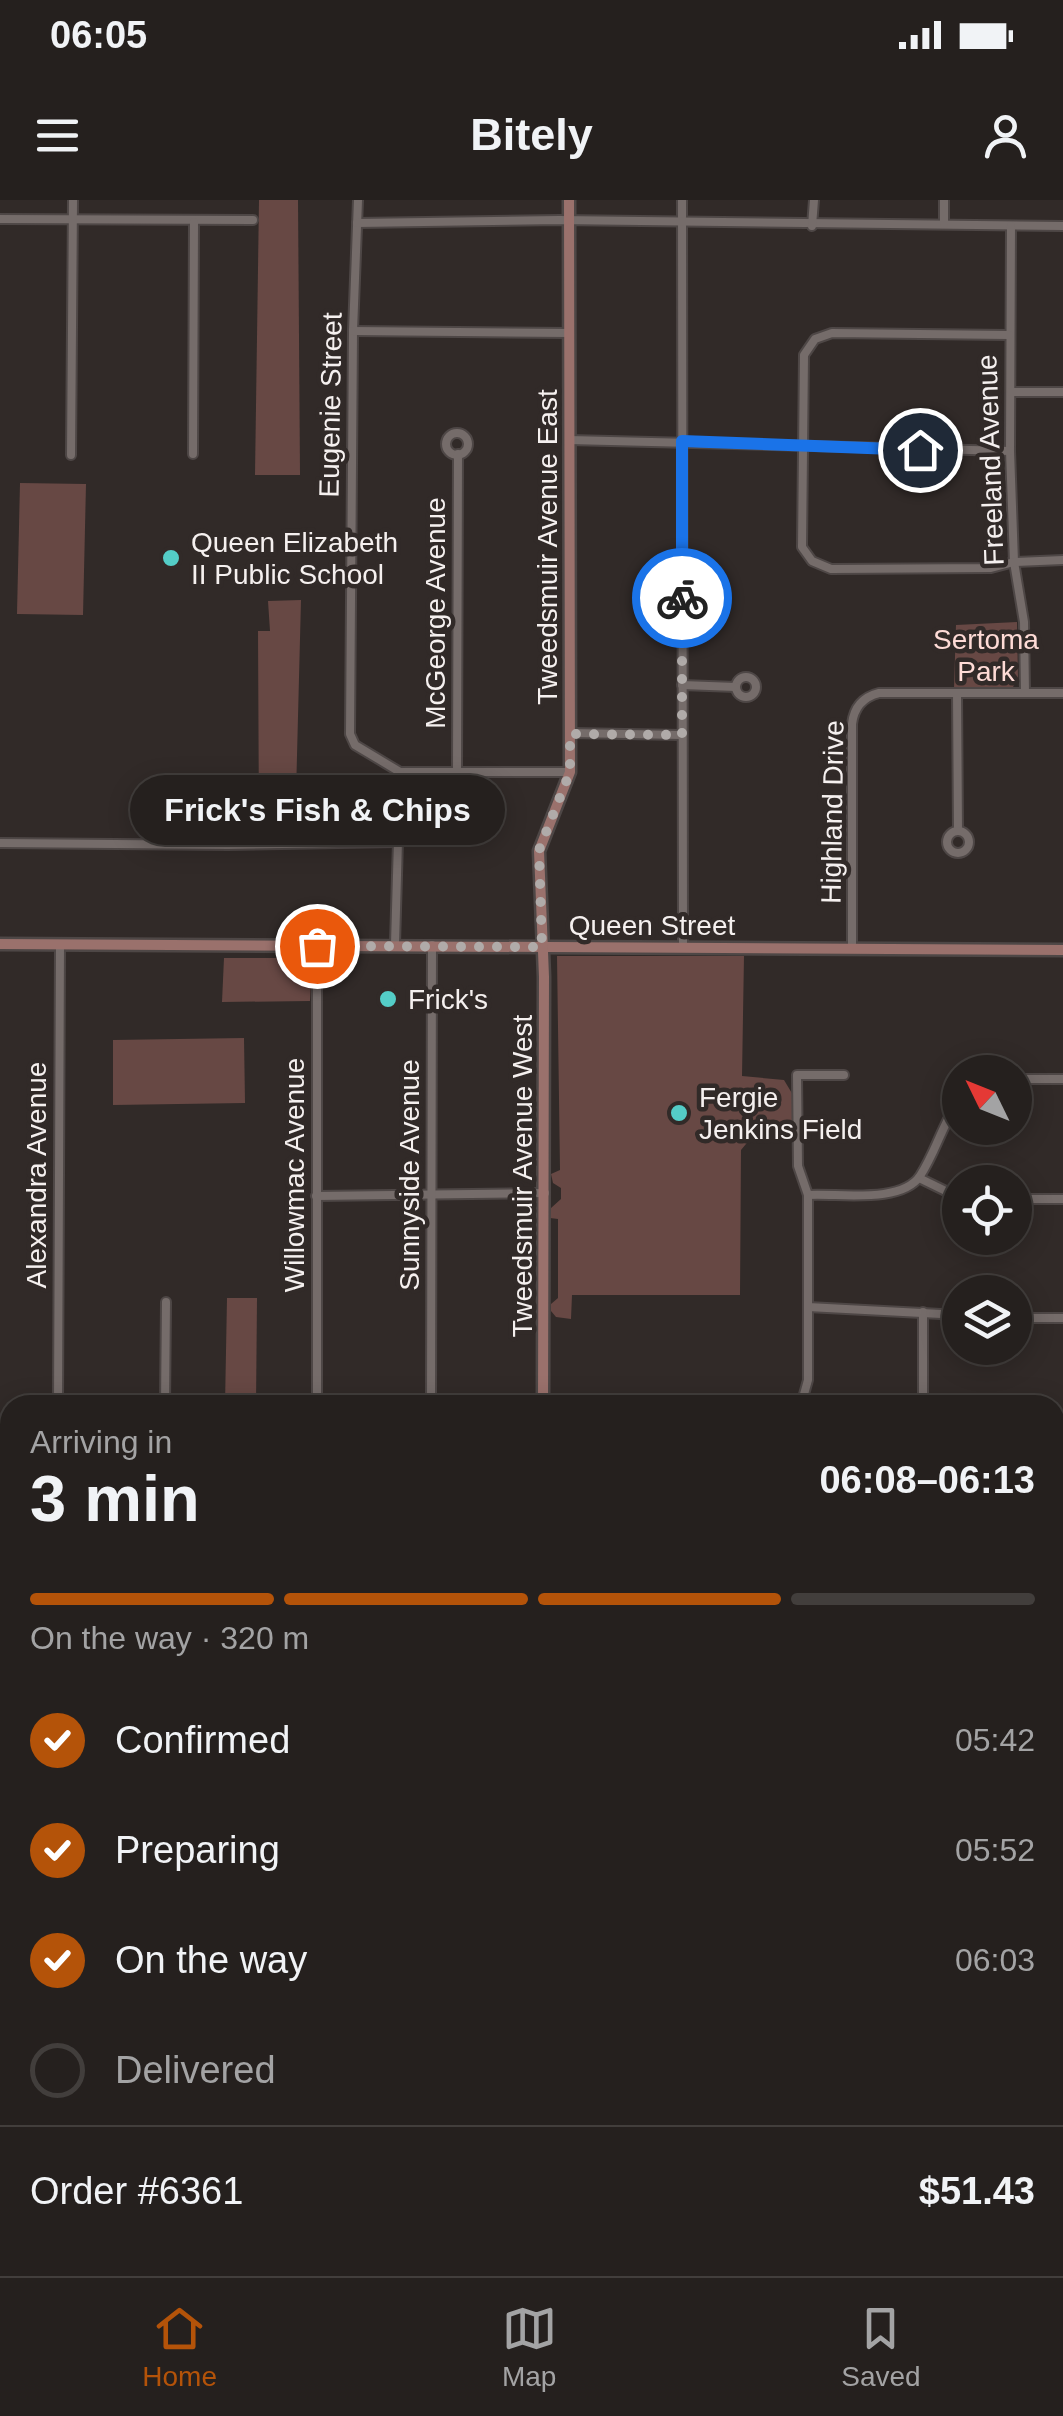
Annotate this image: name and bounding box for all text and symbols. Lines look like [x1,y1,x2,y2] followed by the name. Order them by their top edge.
[50,14,147,56] text: 06:05
[30,108,85,163] icon: menu
[978,108,1033,163] icon: person
[470,109,593,160] text: Bitely
[313,312,348,498] street label: Eugenie Street
[971,354,1010,566] street label: Freeland Avenue
[532,389,563,705] street label: Tweedsmuir Avenue East
[878,408,963,493] pin
[893,423,948,478] icon: home
[420,497,451,729] street label: McGeorge Avenue
[191,527,398,590] place label: Queen Elizabeth II Public School
[160,547,182,569] marker: Queen Elizabeth II Public School
[632,548,732,648] courier
[655,571,710,626] icon: bike
[933,624,1039,687] park label: Sertoma Park
[815,720,850,904] street label: Highland Drive
[130,776,504,846] callout: Frick's Fish & Chips
[164,792,471,828] text: Frick's Fish & Chips
[275,904,360,989] pin
[569,910,735,941] street label: Queen Street
[290,919,345,974] icon: bag
[408,984,488,1015] place label: Frick's
[377,988,399,1010] marker: Frick's
[507,1014,538,1337] street label: Tweedsmuir Avenue West
[942,1055,1032,1145] north arrow
[942,1055,1032,1365] map controls
[279,1058,310,1292] street label: Willowmac Avenue
[394,1059,425,1291] street label: Sunnyside Avenue
[21,1062,52,1288] street label: Alexandra Avenue
[699,1082,862,1145] place label: Fergie Jenkins Field
[668,1102,690,1124] marker: Fergie Jenkins Field
[942,1165,1032,1255] button: locate
[942,1275,1032,1365] button: layers
[30,1424,172,1460] text: Arriving in
[819,1459,1035,1501] text: 06:08–06:13
[30,1462,200,1535] text: 3 min
[30,1620,309,1656] text: On the way · 320 m
[30,1713,85,1768] icon: check
[115,1719,290,1761] text: Confirmed
[955,1722,1035,1758] text: 05:42
[30,1823,85,1878] icon: check
[115,1829,280,1871] text: Preparing
[955,1832,1035,1868] text: 05:52
[30,1933,85,1988] icon: check
[115,1939,307,1981] text: On the way
[955,1942,1035,1978] text: 06:03
[115,2049,276,2091] text: Delivered
[30,2170,243,2212] text: Order #6361
[919,2170,1035,2212] text: $51.43
[142,2301,217,2393] tab: Home
[502,2301,557,2393] tab: Map
[841,2301,921,2393] tab: Saved

